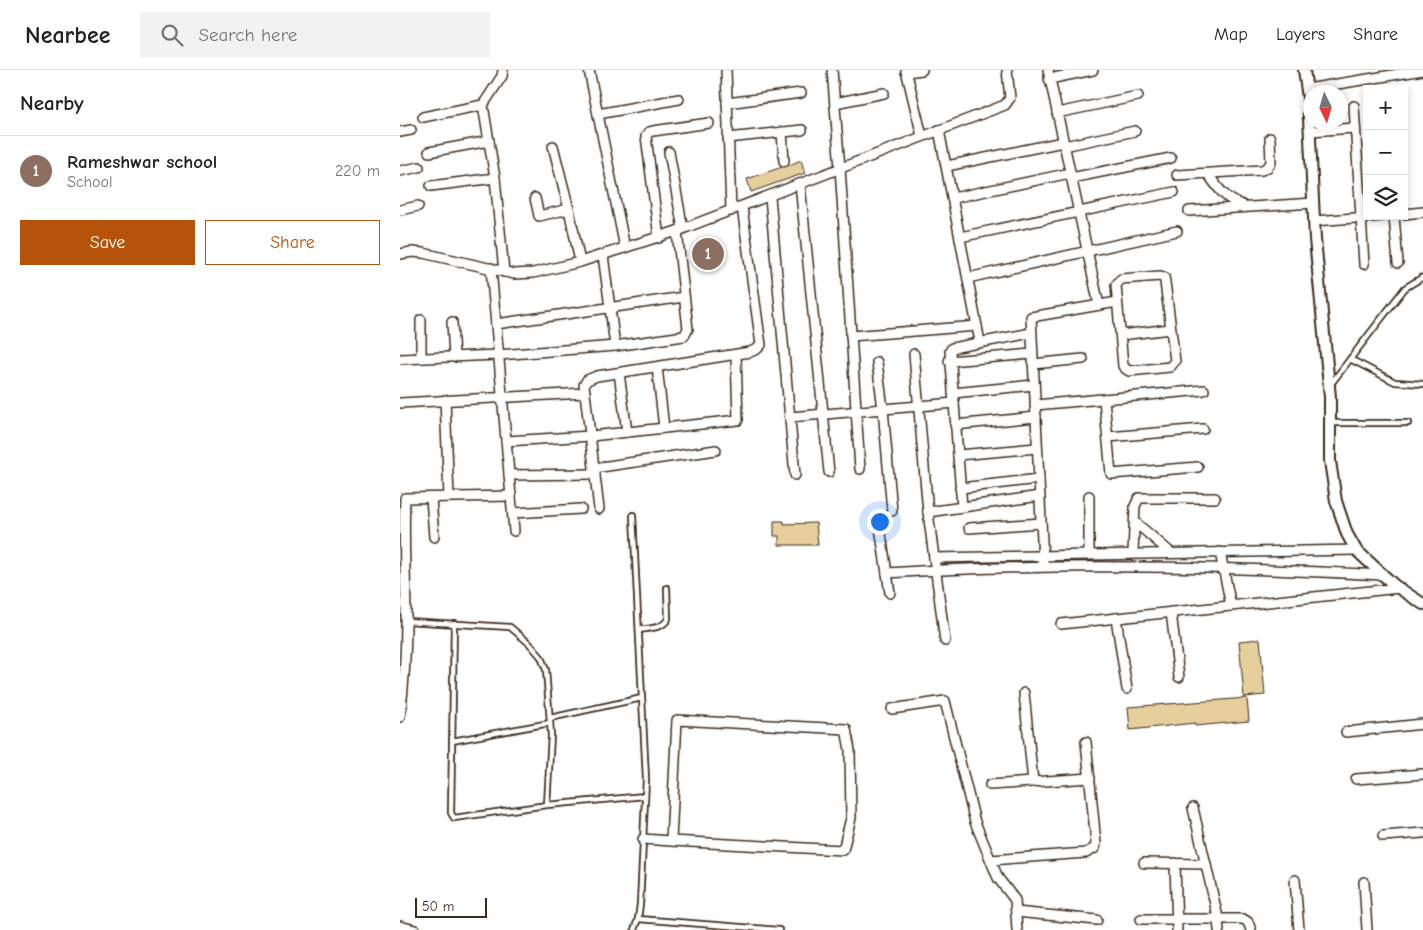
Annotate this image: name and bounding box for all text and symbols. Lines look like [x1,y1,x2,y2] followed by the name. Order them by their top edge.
[140,12,490,57] search box
[25,21,110,49] text: Nearbee
[158,21,186,49] icon: search
[198,24,297,46] text: Search here
[1214,24,1248,45] text: Map
[1276,24,1325,45] text: Layers
[1353,24,1398,45] text: Share
[1303,85,1348,130] north arrow
[1363,85,1408,220] map controls
[1363,85,1408,130] button: +
[20,91,84,115] text: Nearby
[1363,130,1408,175] button: −
[67,151,217,173] text: Rameshwar school
[33,162,39,180] text: 1
[335,162,380,180] text: 220 m
[67,173,113,191] text: School
[1363,175,1408,220] button: layers
[20,220,195,265] button: Save
[205,220,380,265] button: Share
[692,235,724,273] pin: 1
[867,509,893,535] your location
[415,895,488,918] scale bar
[422,898,454,915] text: 50 m

